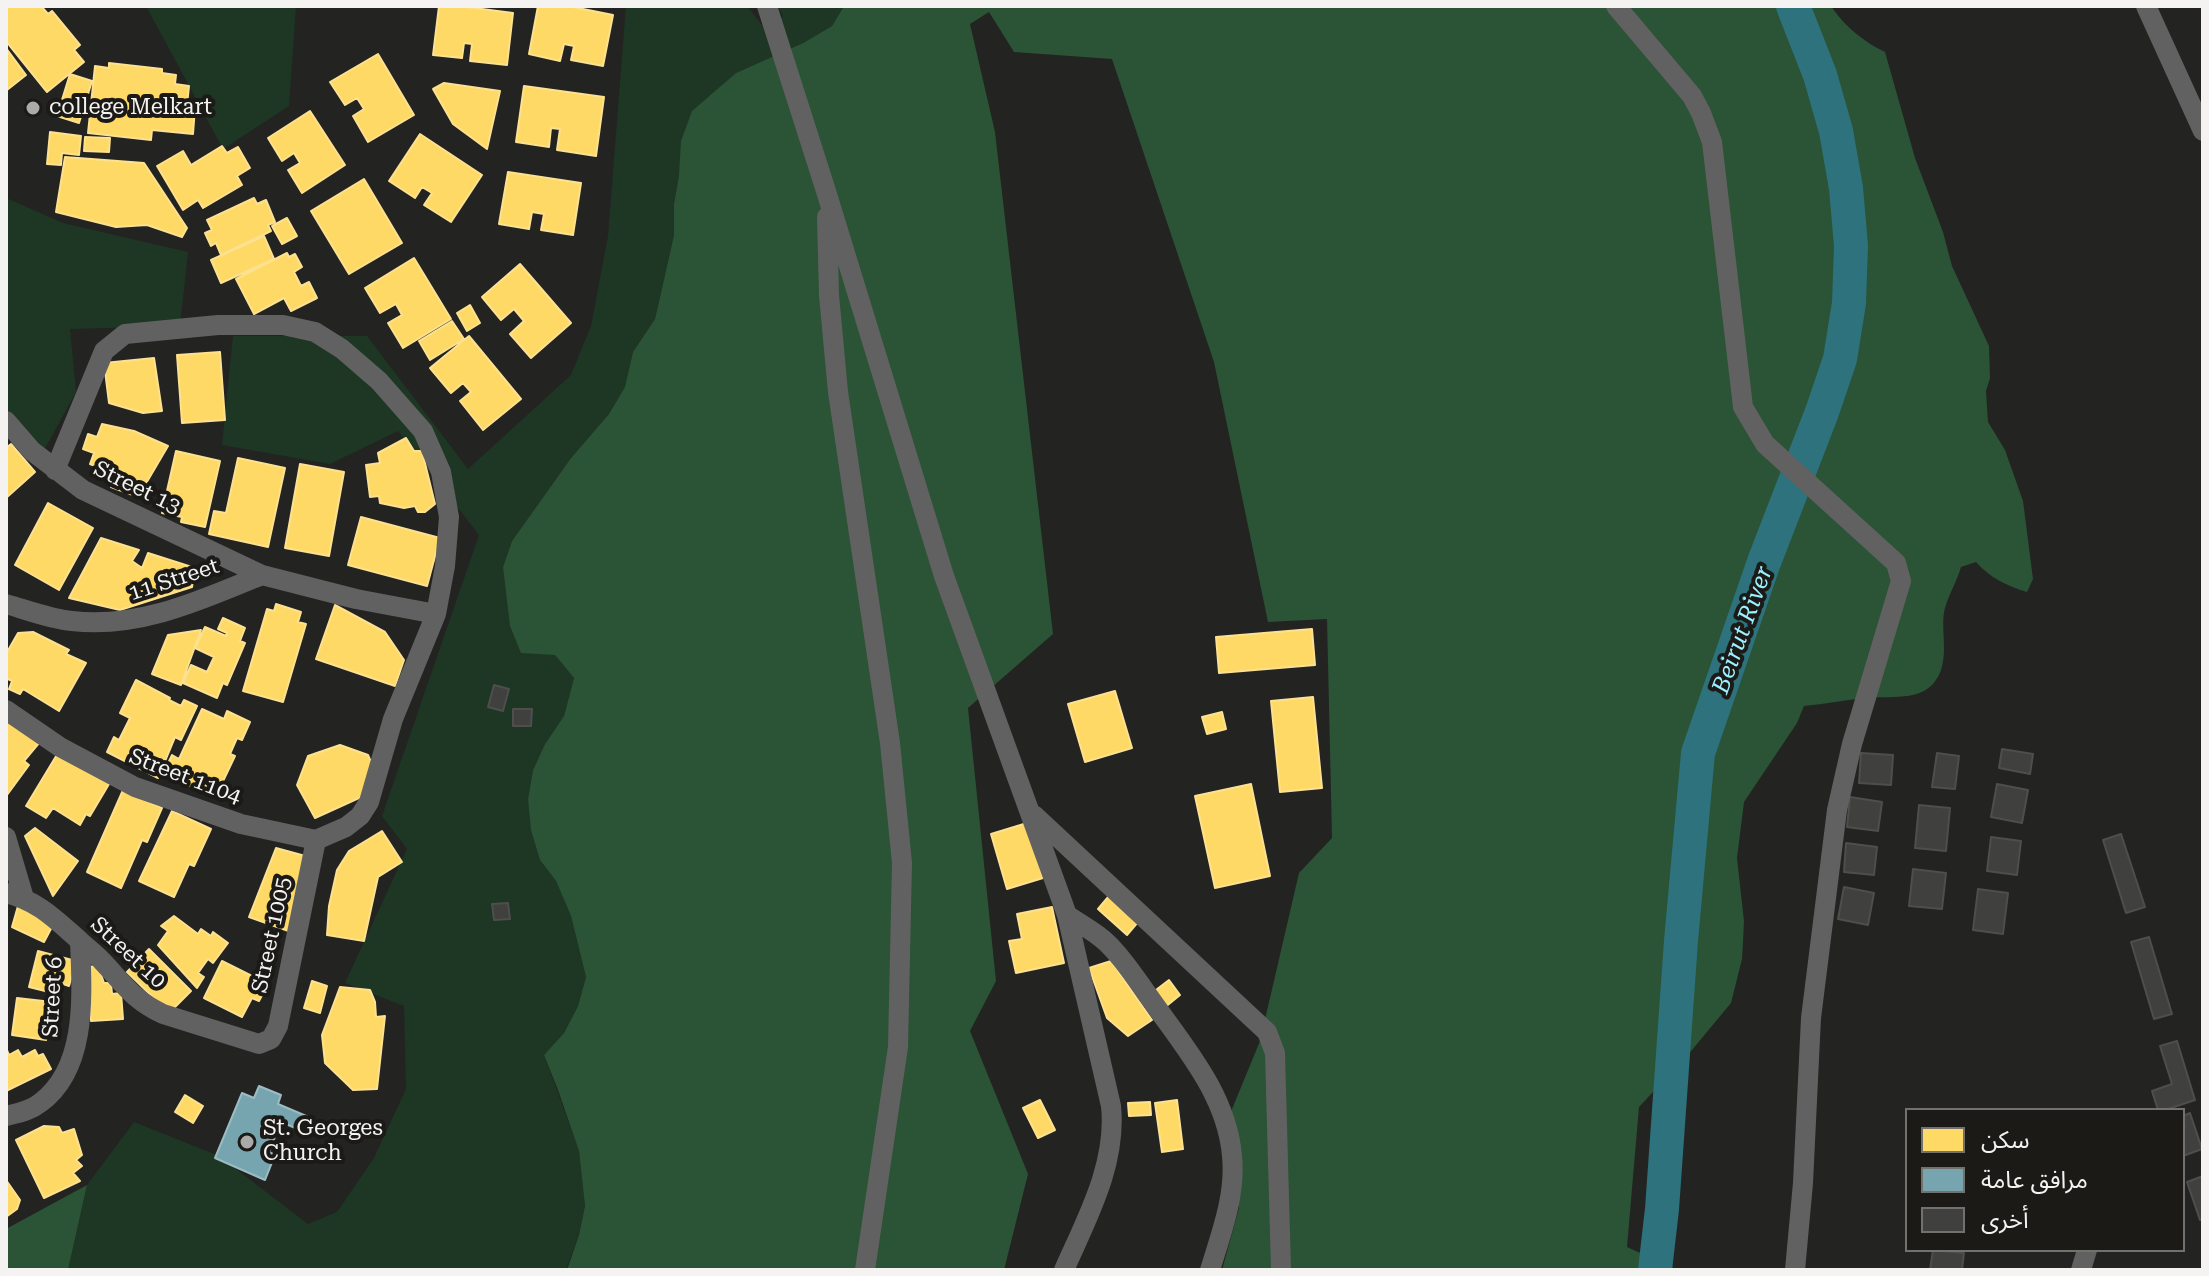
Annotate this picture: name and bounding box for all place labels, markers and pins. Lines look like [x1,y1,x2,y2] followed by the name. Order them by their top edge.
[49,95,212,121] place label: college Melkart
[24,99,42,117] marker: college Melkart
[263,1116,383,1168] place label: St. Georges Church
[238,1133,256,1151] marker: St. Georges Church

